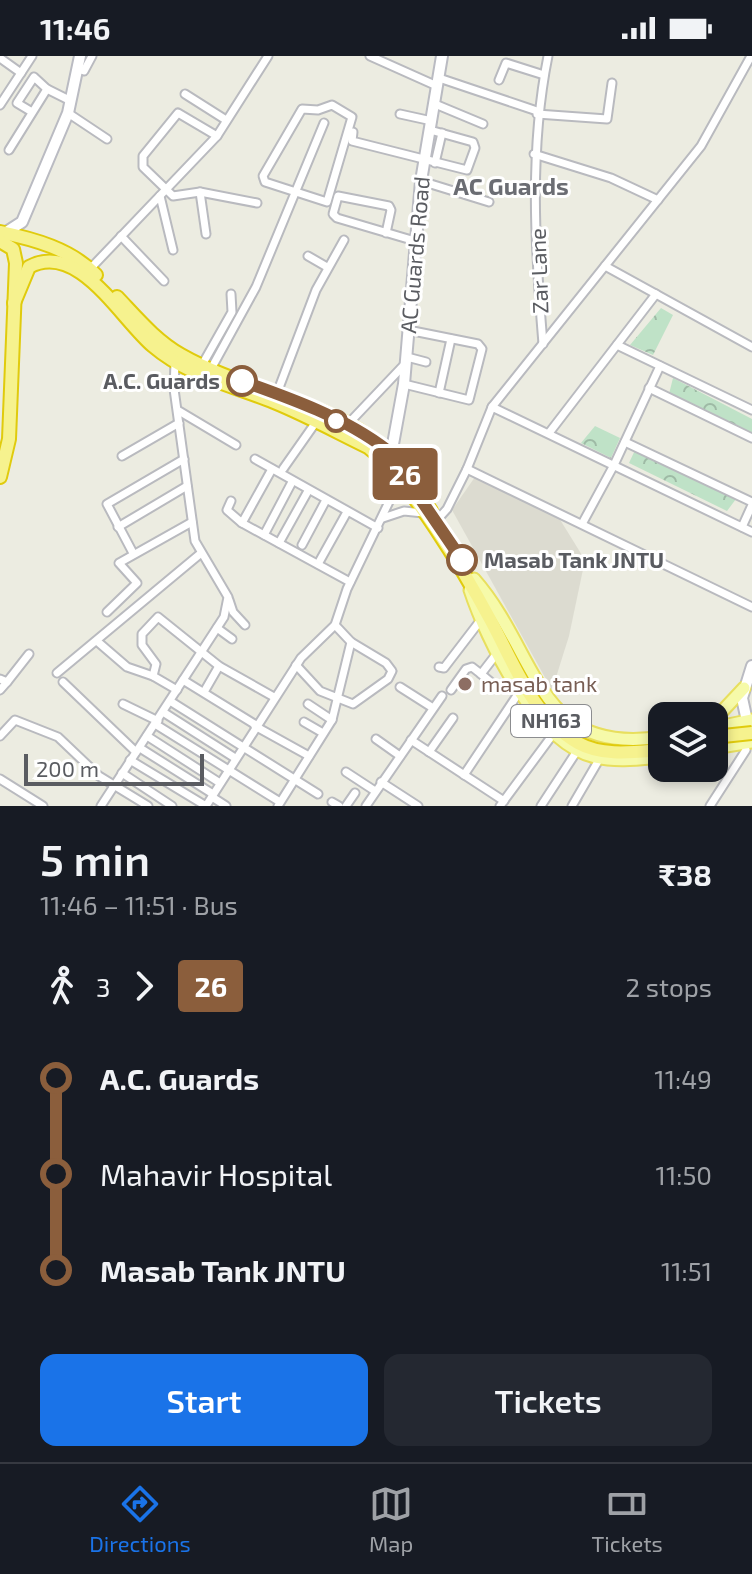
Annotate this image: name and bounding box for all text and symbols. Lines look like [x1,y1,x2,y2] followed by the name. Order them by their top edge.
[40,10,110,46] text: 11:46
[453,171,569,200] district label: AC Guards
[394,175,434,334] street label: AC Guards Road
[524,228,552,314] street label: Zar Lane
[227,366,257,396] marker: A.C. Guards
[103,367,220,393] place label: A.C. Guards
[325,410,347,432] unlabelled marker
[369,448,441,500] line badge: 26
[389,457,421,491] text: 26
[447,545,477,575] marker: Masab Tank JNTU
[484,546,664,572] place label: Masab Tank JNTU
[481,670,597,696] place label: masab tank
[456,675,474,693] marker: masab tank
[648,702,728,782] map controls
[648,702,728,782] button: layers
[511,705,591,737] road number: NH163
[24,750,204,786] scale bar
[36,755,99,781] text: 200 m
[40,832,150,885] text: 5 min
[659,856,712,892] text: ₹38
[40,889,238,920] text: 11:46 – 11:51 · Bus
[40,964,84,1008] icon: walk
[122,964,166,1008] icon: forward
[194,969,227,1003] text: 26
[96,971,110,1002] text: 3
[625,971,712,1002] text: 2 stops
[100,1060,259,1096] text: A.C. Guards
[654,1063,712,1094] text: 11:49
[100,1156,332,1192] text: Mahavir Hospital
[656,1159,712,1190] text: 11:50
[100,1252,346,1288] text: Masab Tank JNTU
[661,1255,712,1286] text: 11:51
[40,1354,368,1446] button: Start
[384,1354,712,1446] button: Tickets
[89,1482,191,1556] tab: Directions
[369,1482,413,1556] tab: Map
[592,1482,663,1556] tab: Tickets

